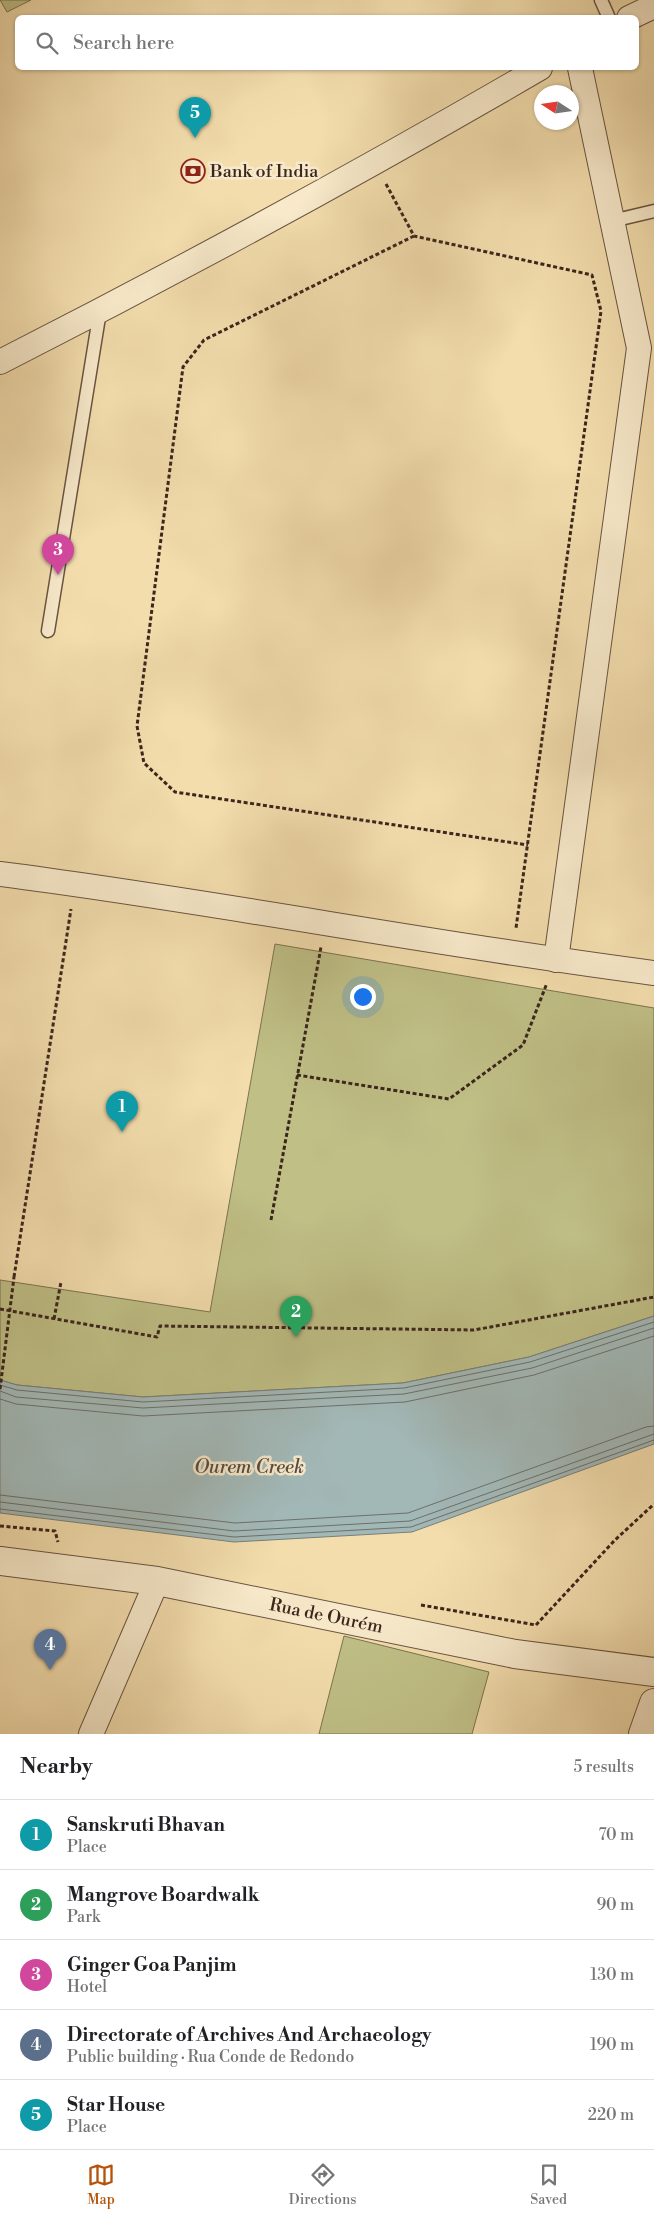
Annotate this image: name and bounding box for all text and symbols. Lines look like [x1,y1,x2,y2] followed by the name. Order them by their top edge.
[15,15,639,70] search box
[33,29,61,57] icon: search
[73,31,174,55] text: Search here
[534,85,579,130] north arrow
[179,97,211,138] pin: 5
[180,158,206,184] bank icon: Bank of India
[209,160,319,183] place label: Bank of India
[42,534,74,575] pin: 3
[350,984,376,1010] your location
[106,1091,138,1132] pin: 1
[280,1296,312,1337] pin: 2
[194,1455,304,1479] water label: Ourem Creek
[267,1593,385,1639] street label: Rua de Ourém
[34,1629,66,1670] pin: 4
[20,1754,93,1780] text: Nearby
[573,1757,634,1777] text: 5 results
[67,1813,225,1837] text: Sanskruti Bhavan
[32,1825,40,1845] text: 1
[598,1825,634,1845] text: 70 m
[67,1837,107,1857] text: Place
[67,1883,260,1907] text: Mangrove Boardwalk
[31,1895,41,1915] text: 2
[596,1895,634,1915] text: 90 m
[67,1907,100,1927] text: Park
[67,1953,237,1977] text: Ginger Goa Panjim
[31,1965,41,1985] text: 3
[590,1965,634,1985] text: 130 m
[67,1977,107,1997] text: Hotel
[67,2023,431,2047] text: Directorate of Archives And Archaeology
[31,2035,41,2055] text: 4
[590,2035,634,2055] text: 190 m
[67,2047,354,2067] text: Public building · Rua Conde de Redondo
[67,2093,165,2117] text: Star House
[31,2105,41,2125] text: 5
[588,2105,634,2125] text: 220 m
[67,2117,107,2137] text: Place
[87,2161,115,2209] tab: Map
[289,2161,356,2209] tab: Directions
[530,2161,567,2209] tab: Saved

